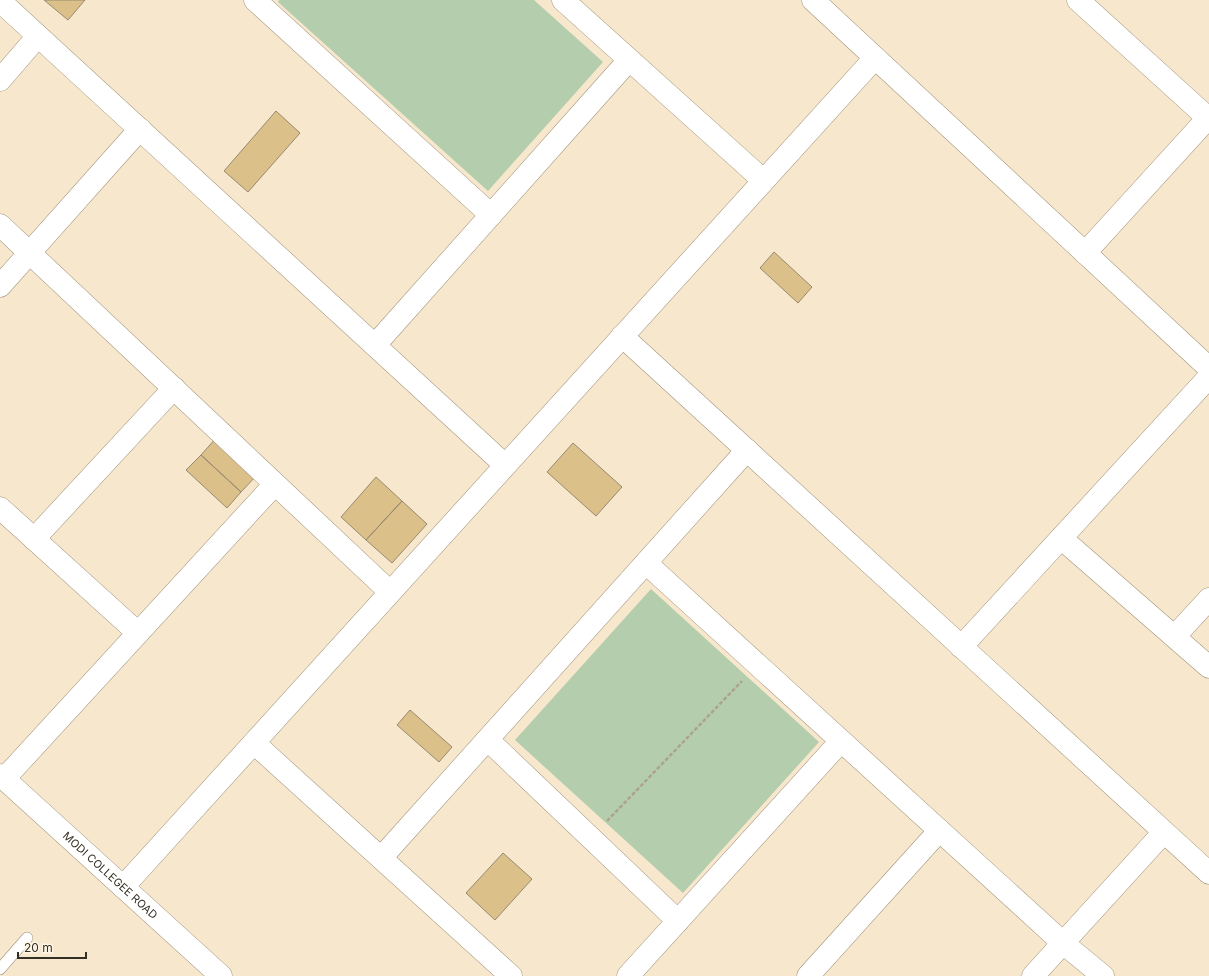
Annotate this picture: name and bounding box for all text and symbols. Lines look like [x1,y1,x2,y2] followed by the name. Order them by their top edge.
[60,829,161,922] street label: MODI COLLEGEE ROAD
[18,934,86,960] scale bar
[24,940,53,955] text: 20 m

